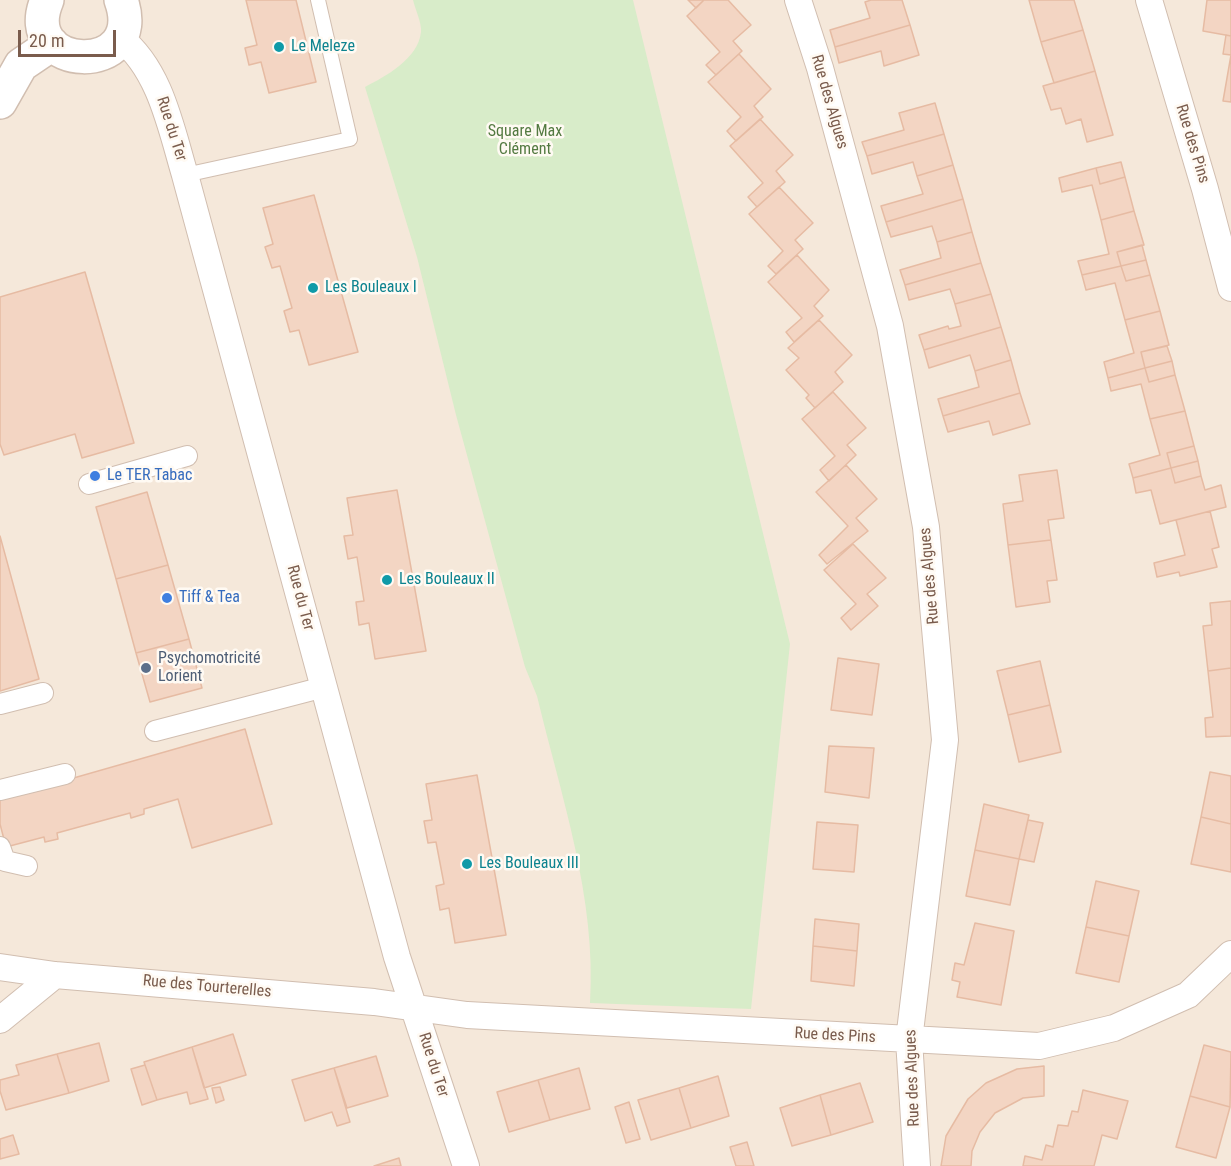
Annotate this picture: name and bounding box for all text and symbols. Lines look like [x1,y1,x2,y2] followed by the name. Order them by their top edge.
[21,18,118,56] scale bar
[29,30,64,51] text: 20 m
[291,37,355,57] place label: Le Meleze
[272,40,286,54] marker: Le Meleze
[806,53,852,151] street label: Rue des Algues
[152,94,190,164] street label: Rue du Ter
[1171,102,1213,186] street label: Rue des Pins
[488,122,562,160] park label: Square Max Clément
[325,278,417,298] place label: Les Bouleaux I
[306,281,320,295] marker: Les Bouleaux I
[107,466,192,486] place label: Le TER Tabac
[88,469,102,483] marker: Le TER Tabac
[916,527,944,625] street label: Rue des Algues
[282,563,318,633] street label: Rue du Ter
[399,570,495,590] place label: Les Bouleaux II
[380,573,394,587] marker: Les Bouleaux II
[179,588,240,608] place label: Tiff & Tea
[160,591,174,605] marker: Tiff & Tea
[158,649,261,687] place label: Psychomotricité Lorient
[139,661,153,675] marker: Psychomotricité Lorient
[479,854,579,874] place label: Les Bouleaux III
[460,857,474,871] marker: Les Bouleaux III
[142,972,272,1002] street label: Rue des Tourterelles
[794,1024,876,1048] street label: Rue des Pins
[902,1029,924,1127] street label: Rue des Algues
[414,1030,452,1100] street label: Rue du Ter

